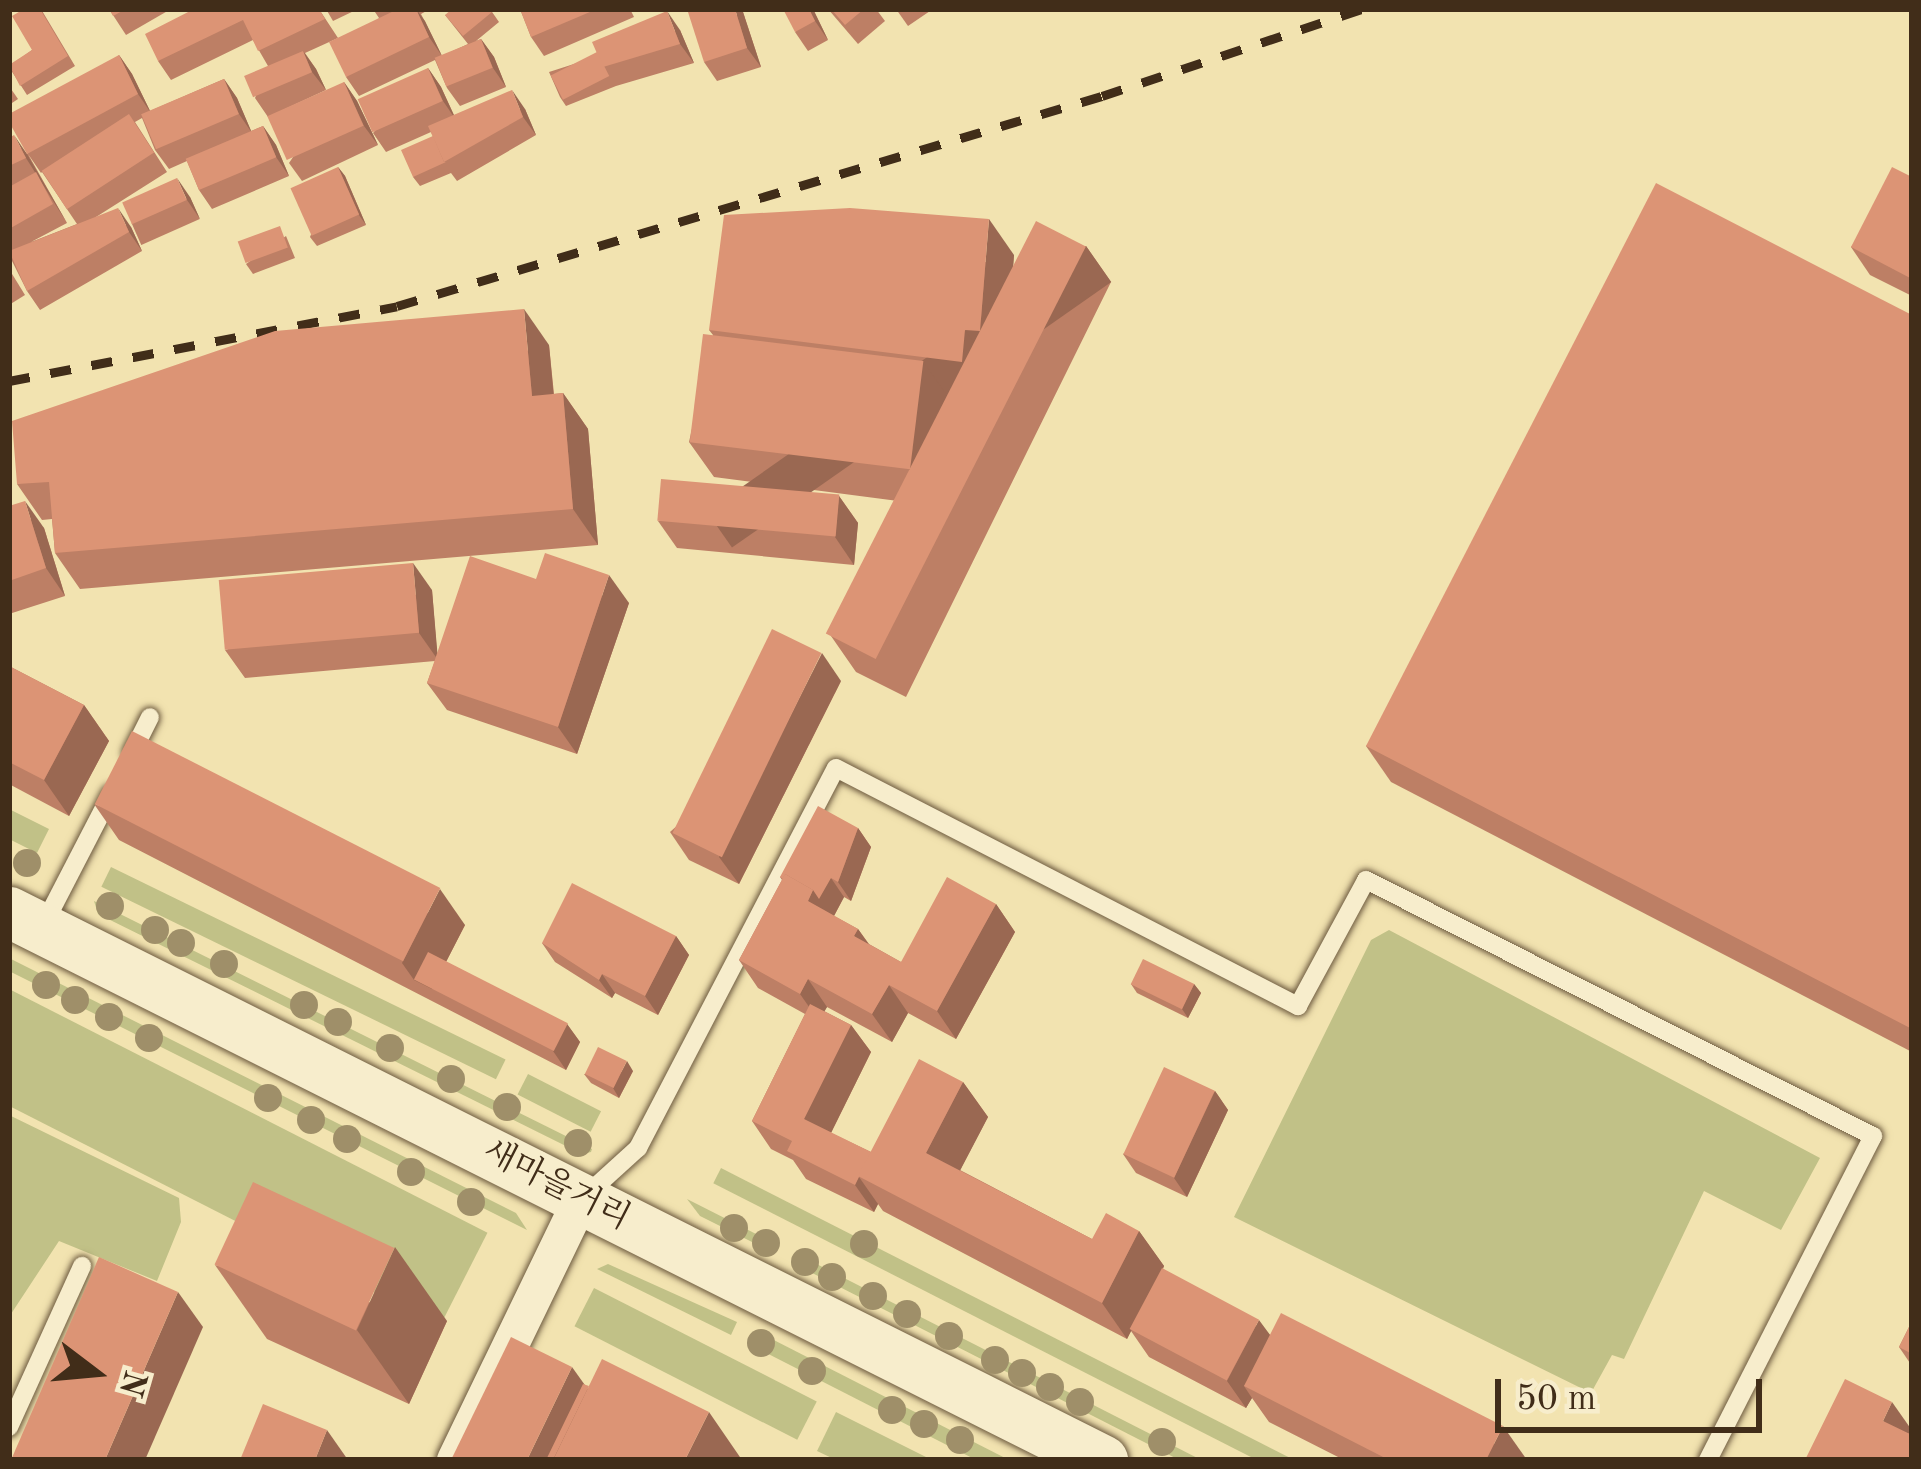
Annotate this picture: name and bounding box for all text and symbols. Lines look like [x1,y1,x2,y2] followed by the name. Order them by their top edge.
[476,1132,636,1240] street label: 새마을거리
[36,1313,156,1433] north arrow
[1501,1355,1768,1429] scale bar
[112,1366,150,1400] text: N
[1516,1382,1596,1418] text: 50 m

